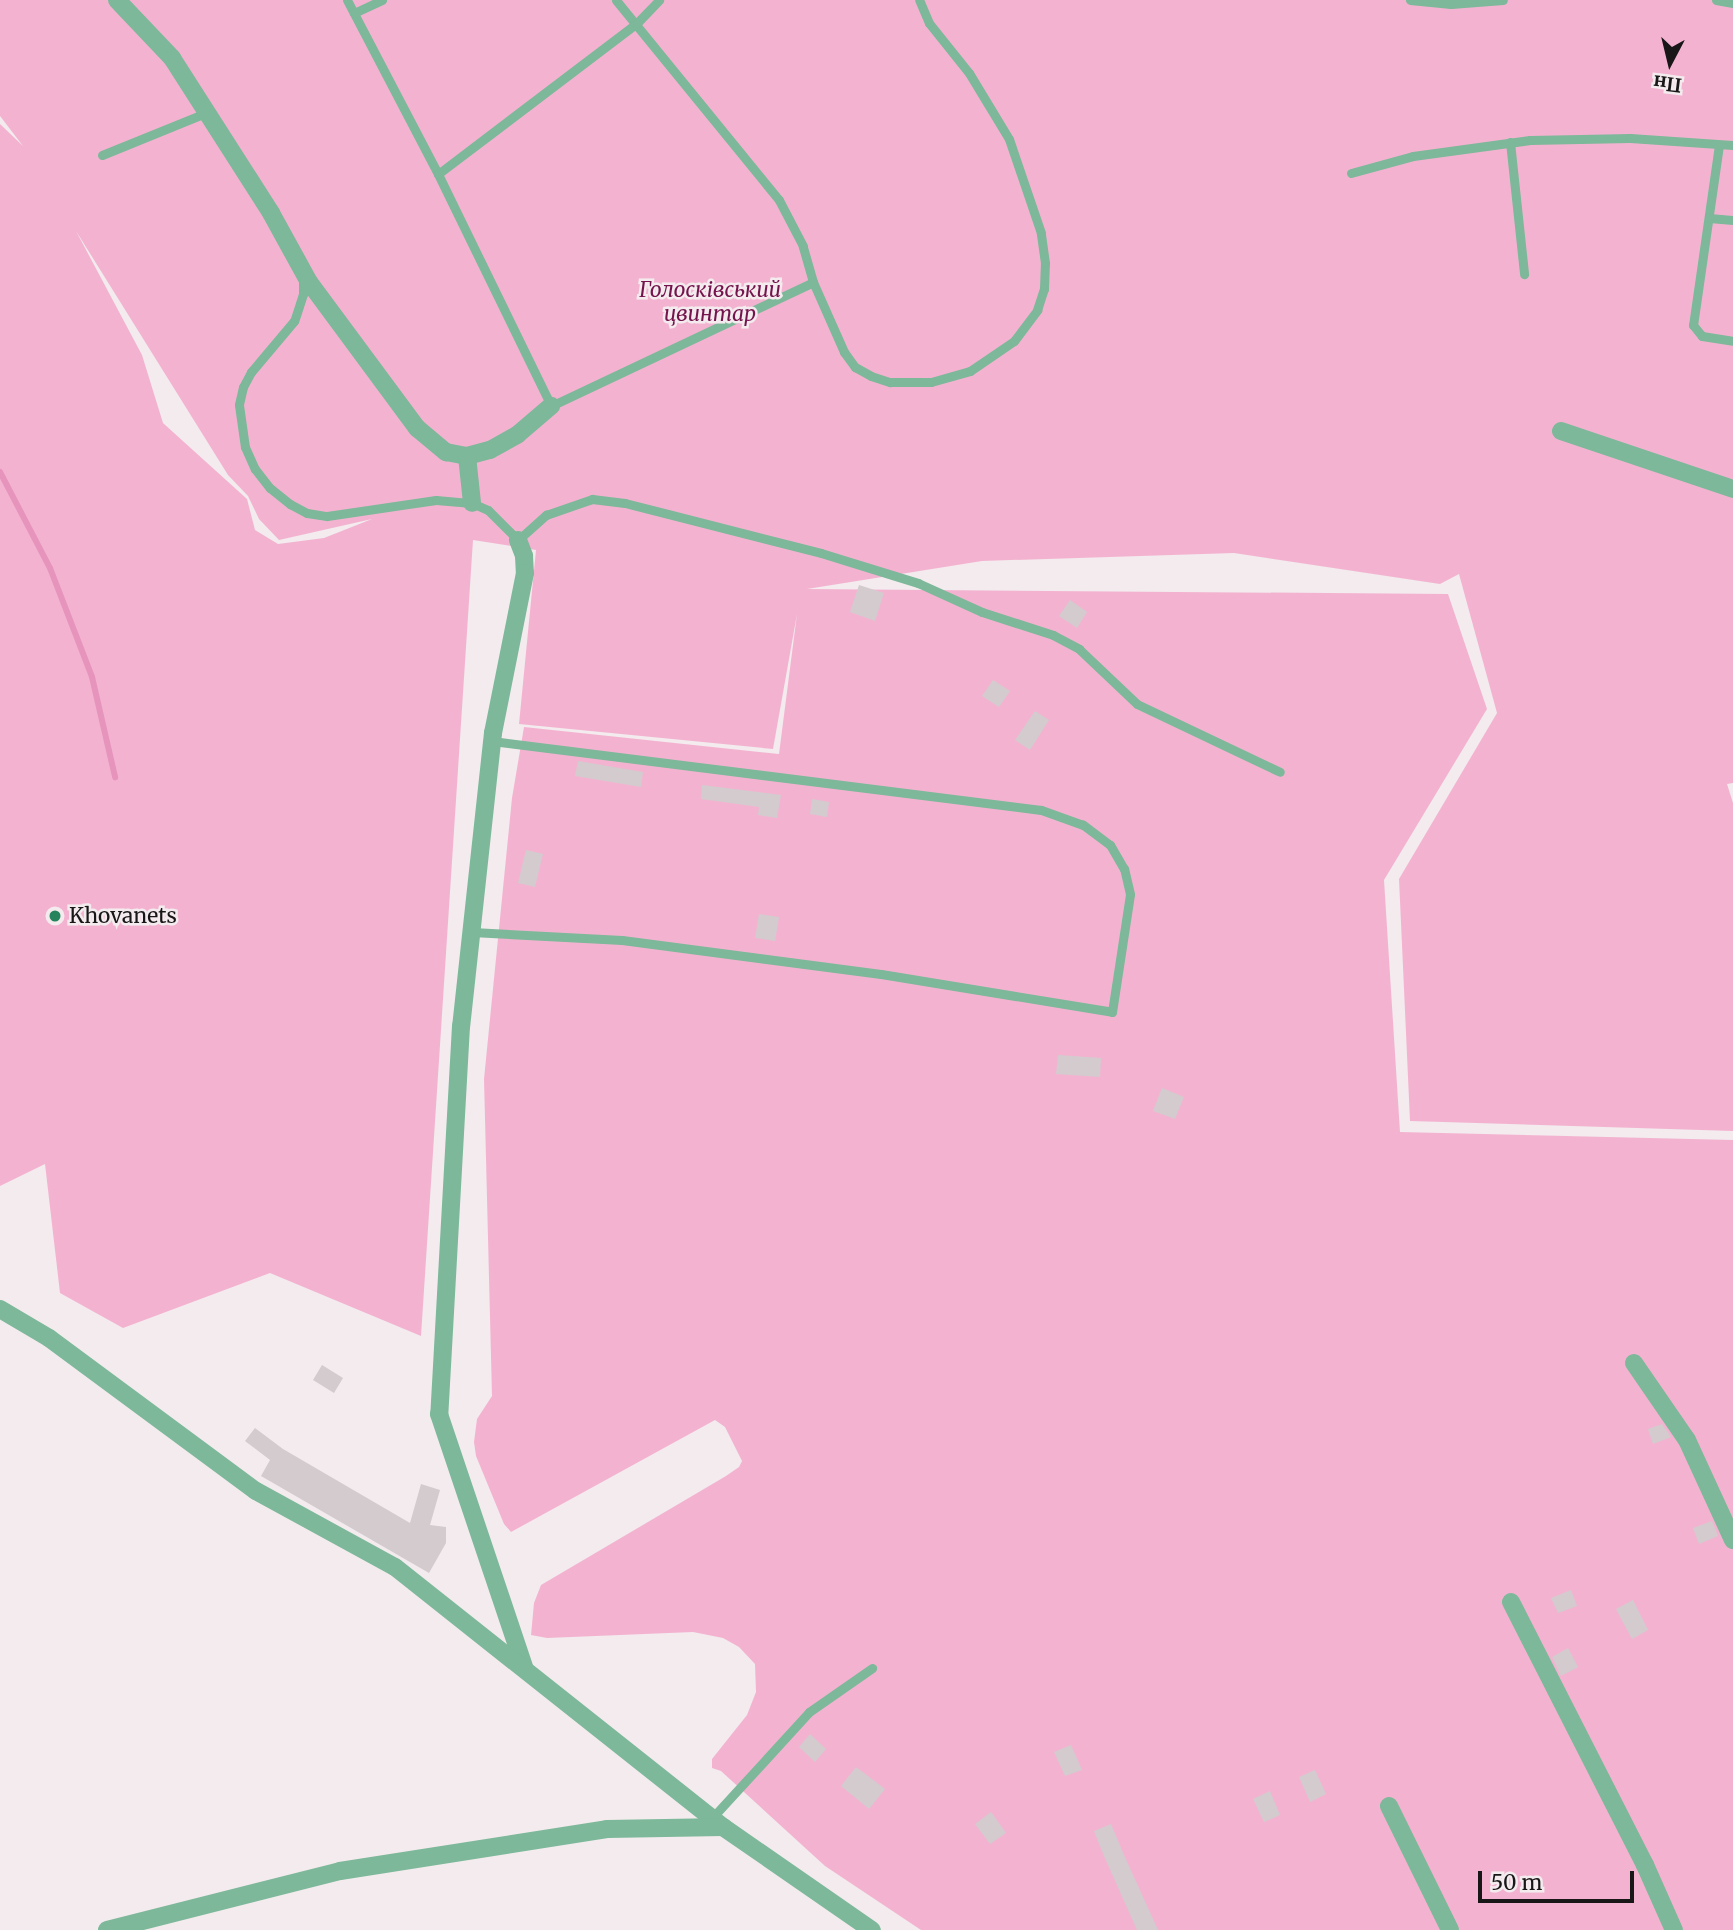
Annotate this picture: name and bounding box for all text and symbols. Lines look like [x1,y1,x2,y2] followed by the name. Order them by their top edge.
[1635,28,1705,98] north arrow
[1652,70,1683,97] text: Пн
[639,277,781,327] park label: Голосківський цвинтар
[69,903,177,929] place label: Khovanets
[47,908,63,924] marker: Khovanets
[1481,1856,1637,1900] scale bar
[1491,1869,1542,1896] text: 50 m

